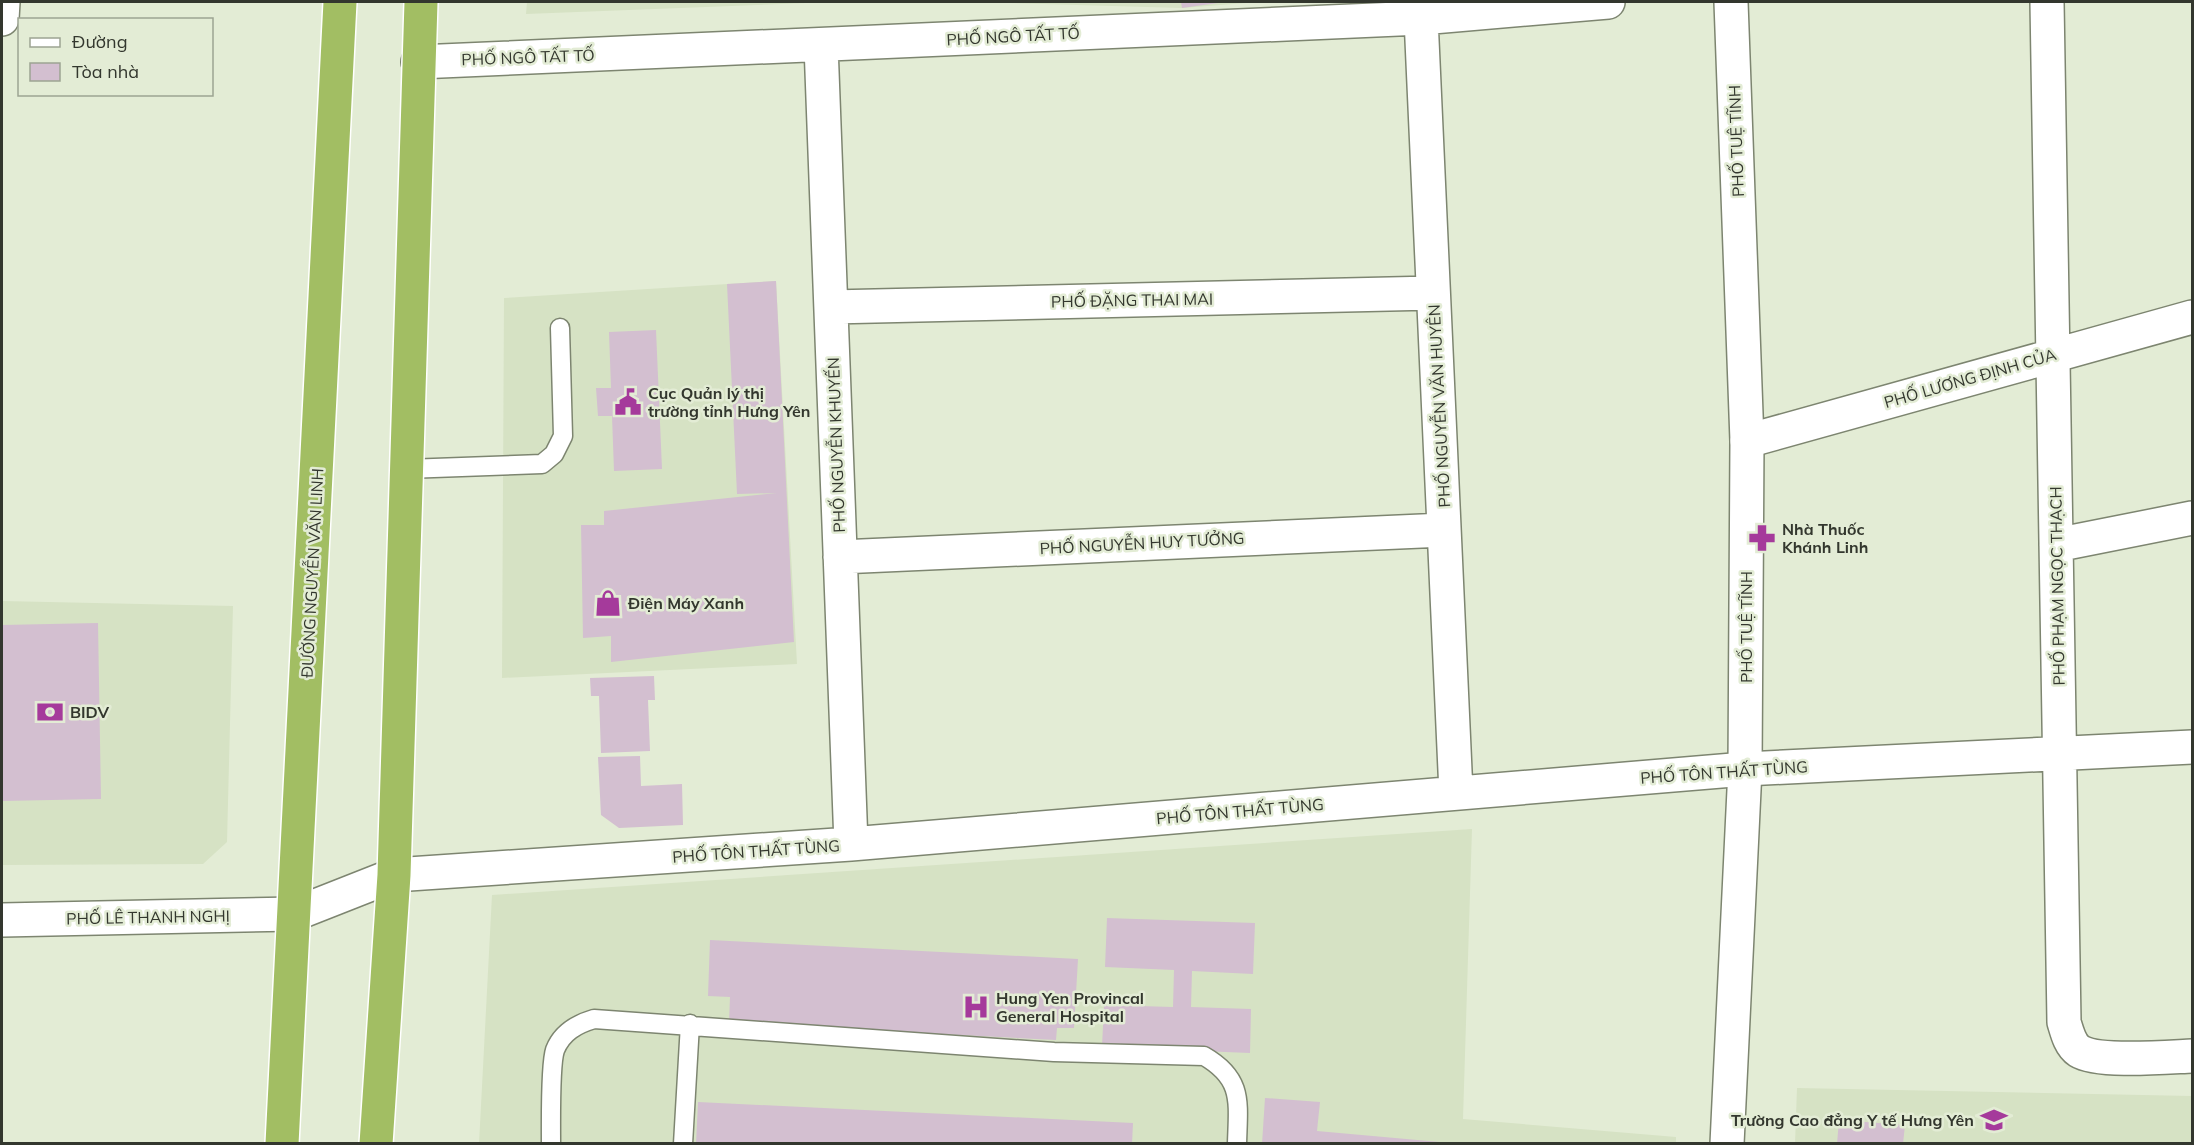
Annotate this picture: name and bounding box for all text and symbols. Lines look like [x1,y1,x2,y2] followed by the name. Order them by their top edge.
[18,18,213,96] legend
[946,23,1080,49] street label: PHỐ NGÔ TẤT TỐ
[72,30,128,53] text: Đường
[461,45,595,69] street label: PHỐ NGÔ TẤT TỐ
[72,60,139,83] text: Tòa nhà
[1724,85,1748,197] street label: PHỐ TUỆ TĨNH
[1051,289,1213,311] street label: PHỐ ĐẶNG THAI MAI
[1423,304,1454,508] street label: PHỐ NGUYỄN VĂN HUYÊN
[1882,344,2059,412] street label: PHỐ LƯƠNG ĐỊNH CỦA
[822,357,849,533] street label: PHỐ NGUYỄN KHUYẾN
[648,383,810,421] place label: Cục Quản lý thị trường tỉnh Hưng Yên
[613,387,643,417] public building icon: Cục Quản lý thị trường tỉnh Hưng Yên
[296,468,327,678] street label: ĐƯỜNG NGUYỄN VĂN LINH
[2045,486,2069,686] street label: PHỐ PHẠM NGỌC THẠCH
[1782,519,1868,557] place label: Nhà Thuốc Khánh Linh
[1747,523,1777,553] pharmacy icon: Nhà Thuốc Khánh Linh
[1039,527,1245,558] street label: PHỐ NGUYỄN HUY TƯỞNG
[1736,571,1756,683] street label: PHỐ TUỆ TĨNH
[593,588,623,618] shop icon: Điện Máy Xanh
[627,593,744,613] place label: Điện Máy Xanh
[35,697,65,727] bank icon: BIDV
[70,702,109,722] place label: BIDV
[1640,756,1808,788] street label: PHỐ TÔN THẤT TÙNG
[1155,794,1325,828] street label: PHỐ TÔN THẤT TÙNG
[672,835,840,867] street label: PHỐ TÔN THẤT TÙNG
[66,906,230,928] street label: PHỐ LÊ THANH NGHỊ
[996,988,1144,1026] place label: Hung Yen Provincal General Hospital
[961,992,991,1022] hospital icon: Hung Yen Provincal General Hospital
[1979,1105,2009,1135] school or university icon: Trường Cao đẳng Y tế Hưng Yên
[1731,1110,1974,1130] place label: Trường Cao đẳng Y tế Hưng Yên

